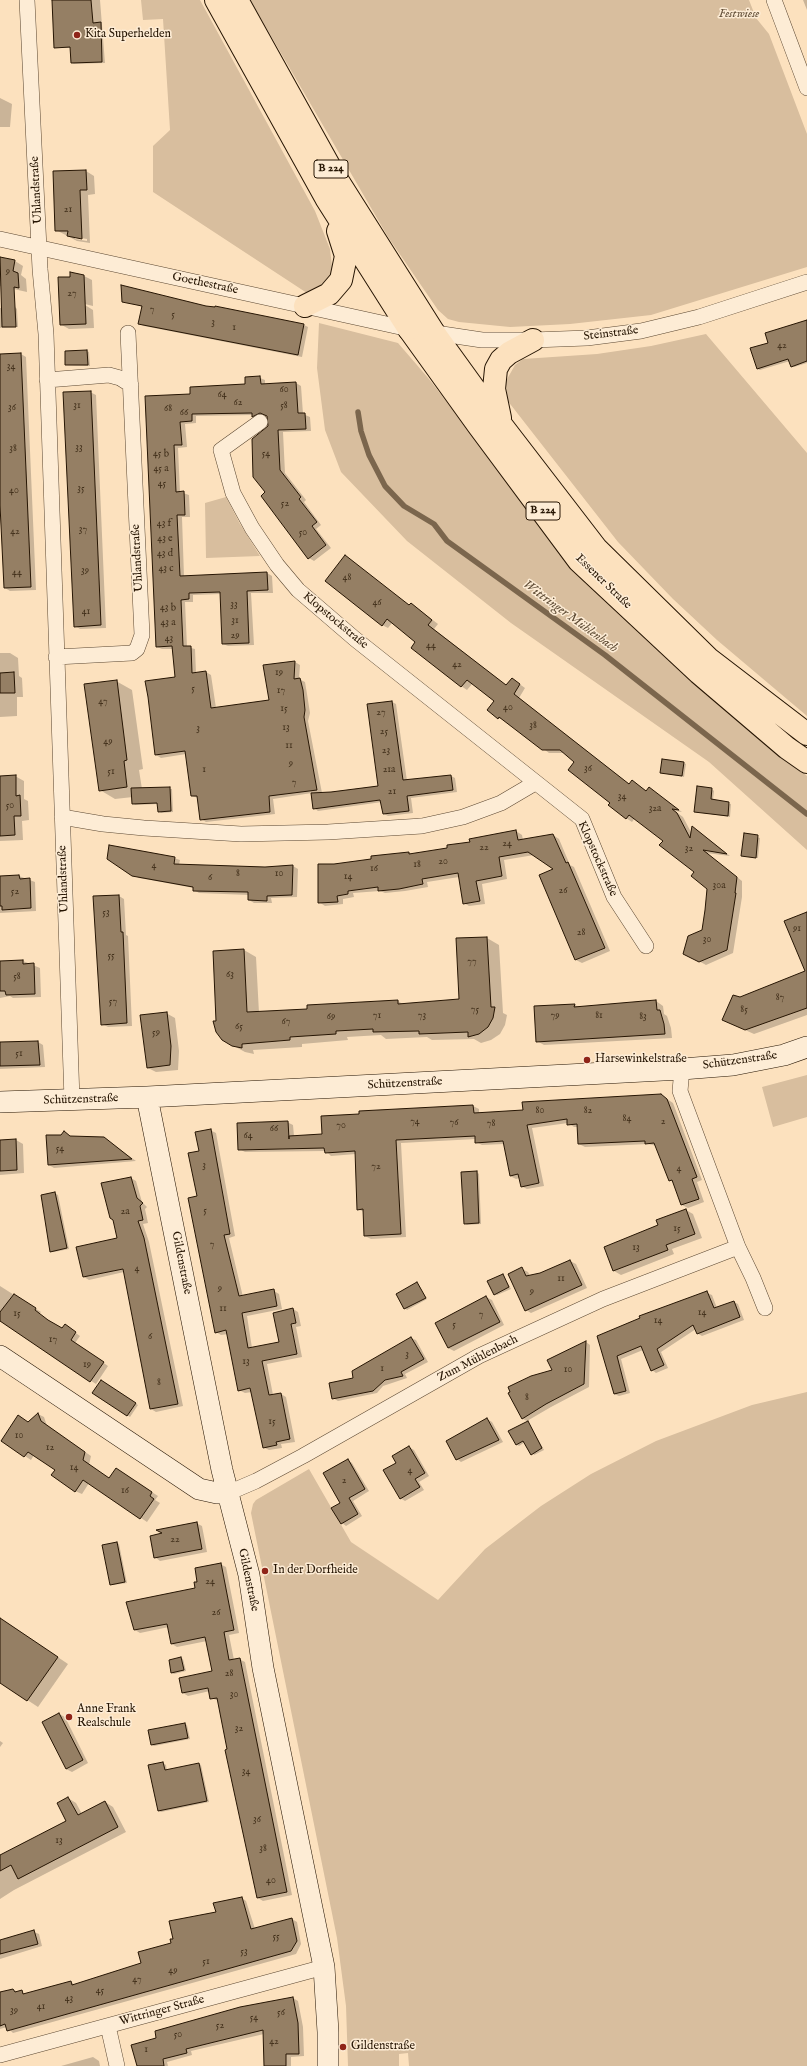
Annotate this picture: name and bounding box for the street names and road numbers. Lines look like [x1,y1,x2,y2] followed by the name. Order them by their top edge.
[28,156,46,224] street label: Uhlandstraße
[314,160,348,178] road number: B 224
[171,270,239,298] street label: Goethestraße
[583,324,639,344] street label: Steinstraße
[526,502,560,520] road number: B 224
[129,524,147,592] street label: Uhlandstraße
[572,552,634,612] street label: Essener Straße
[299,590,371,652] street label: Klopstockstraße
[574,819,620,899] street label: Klopstockstraße
[56,845,72,913] street label: Uhlandstraße
[702,1049,778,1073] street label: Schützenstraße
[367,1075,443,1093] street label: Schützenstraße
[43,1091,119,1109] street label: Schützenstraße
[168,1230,194,1296] street label: Gildenstraße
[435,1332,521,1386] street label: Zum Mühlenbach
[234,1547,262,1613] street label: Gildenstraße
[118,1993,206,2029] street label: Wittringer Straße

